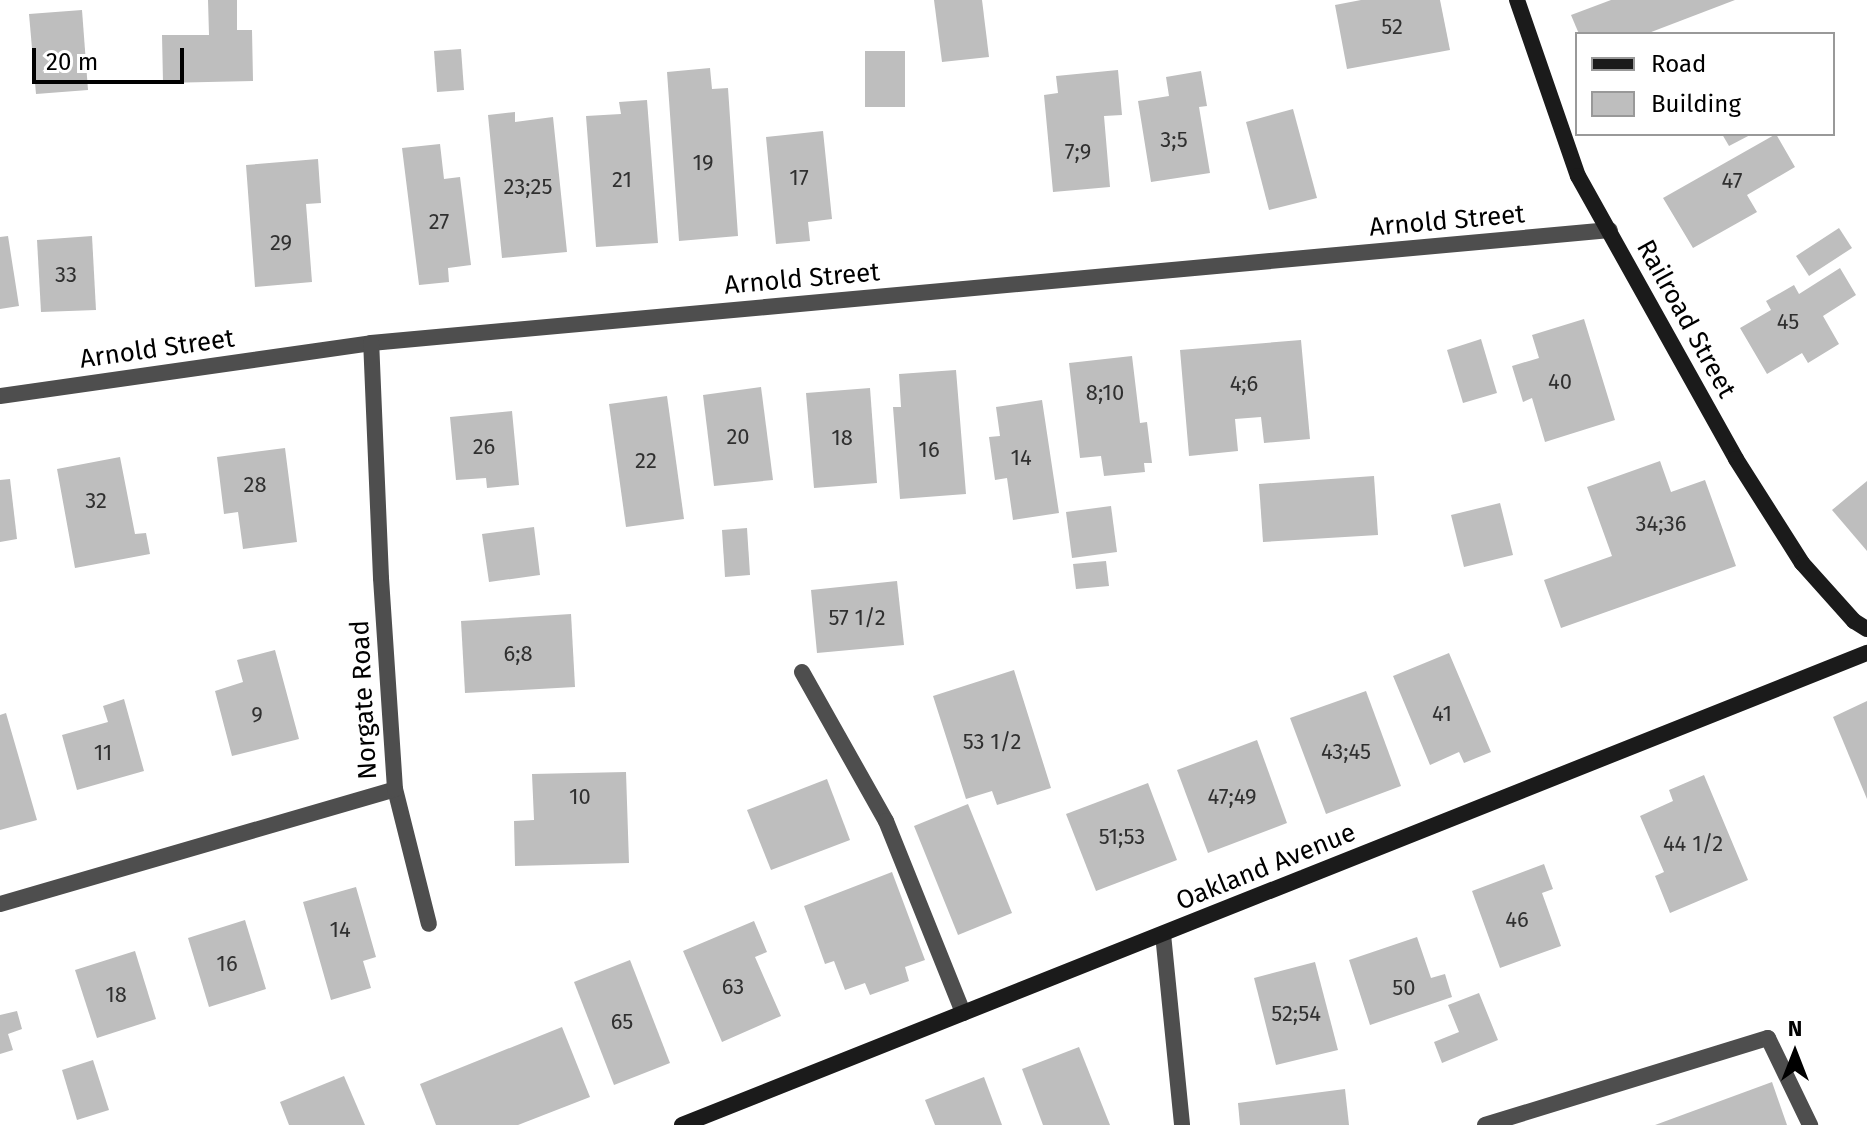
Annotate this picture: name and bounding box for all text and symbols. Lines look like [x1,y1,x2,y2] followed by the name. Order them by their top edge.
[1381,14,1403,40] house number: 52
[36,32,188,82] scale bar
[1575,32,1835,136] legend
[46,48,98,76] text: 20 m
[1651,50,1706,78] text: Road
[1651,90,1741,118] text: Building
[1160,127,1188,153] house number: 3;5
[1065,139,1091,165] house number: 7;9
[692,150,714,176] house number: 19
[789,165,809,191] house number: 17
[612,167,632,193] house number: 21
[1722,168,1742,194] house number: 47
[504,174,552,200] house number: 23;25
[1368,199,1526,243] street label: Arnold Street
[429,209,449,235] house number: 27
[270,230,292,256] house number: 29
[1630,235,1742,403] street label: Railroad Street
[723,257,881,301] street label: Arnold Street
[55,262,77,288] house number: 33
[1777,309,1799,335] house number: 45
[78,323,236,375] street label: Arnold Street
[1548,369,1572,395] house number: 40
[1230,371,1258,397] house number: 4;6
[1086,380,1124,406] house number: 8;10
[726,424,750,450] house number: 20
[831,425,853,451] house number: 18
[473,434,495,460] house number: 26
[918,437,940,463] house number: 16
[1010,445,1032,471] house number: 14
[635,448,657,474] house number: 22
[243,472,267,498] house number: 28
[85,488,107,514] house number: 32
[1636,511,1686,537] house number: 34;36
[828,605,886,631] house number: 57 1/2
[344,619,384,781] street label: Norgate Road
[503,641,533,667] house number: 6;8
[1432,701,1452,727] house number: 41
[251,702,263,728] house number: 9
[963,729,1021,755] house number: 53 1/2
[1321,739,1371,765] house number: 43;45
[94,740,112,766] house number: 11
[569,784,591,810] house number: 10
[1208,784,1256,810] house number: 47;49
[1172,817,1360,917] street label: Oakland Avenue
[1099,824,1145,850] house number: 51;53
[1663,831,1723,857] house number: 44 1/2
[1505,907,1529,933] house number: 46
[329,917,351,943] house number: 14
[216,951,238,977] house number: 16
[722,974,744,1000] house number: 63
[1392,975,1416,1001] house number: 50
[105,982,127,1008] house number: 18
[1271,1001,1321,1027] house number: 52;54
[611,1009,633,1035] house number: 65
[1755,1013,1835,1093] north arrow
[1788,1015,1802,1042] text: N

